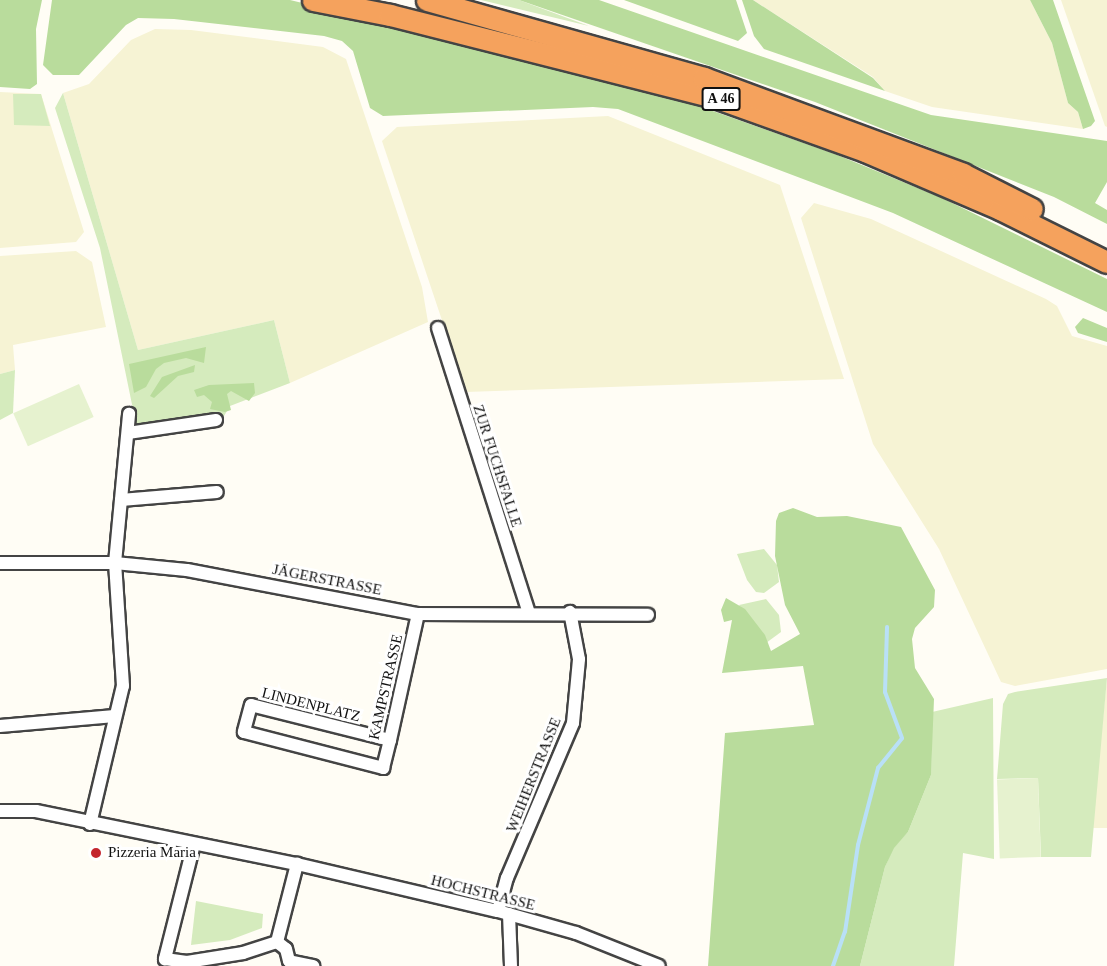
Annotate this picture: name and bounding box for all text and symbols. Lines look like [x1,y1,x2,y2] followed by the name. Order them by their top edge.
[700,88,742,110] road number: A 46
[469,403,525,529] street label: ZUR FUCHSFALLE
[271,561,383,599] street label: JÄGERSTRASSE
[365,633,407,741] street label: KAMPSTRASSE
[260,684,362,726] street label: LINDENPLATZ
[503,715,565,835] street label: WEIHERSTRASSE
[108,844,196,862] place label: Pizzeria Maria
[89,846,103,860] marker: Pizzeria Maria
[429,871,537,915] street label: HOCHSTRASSE

